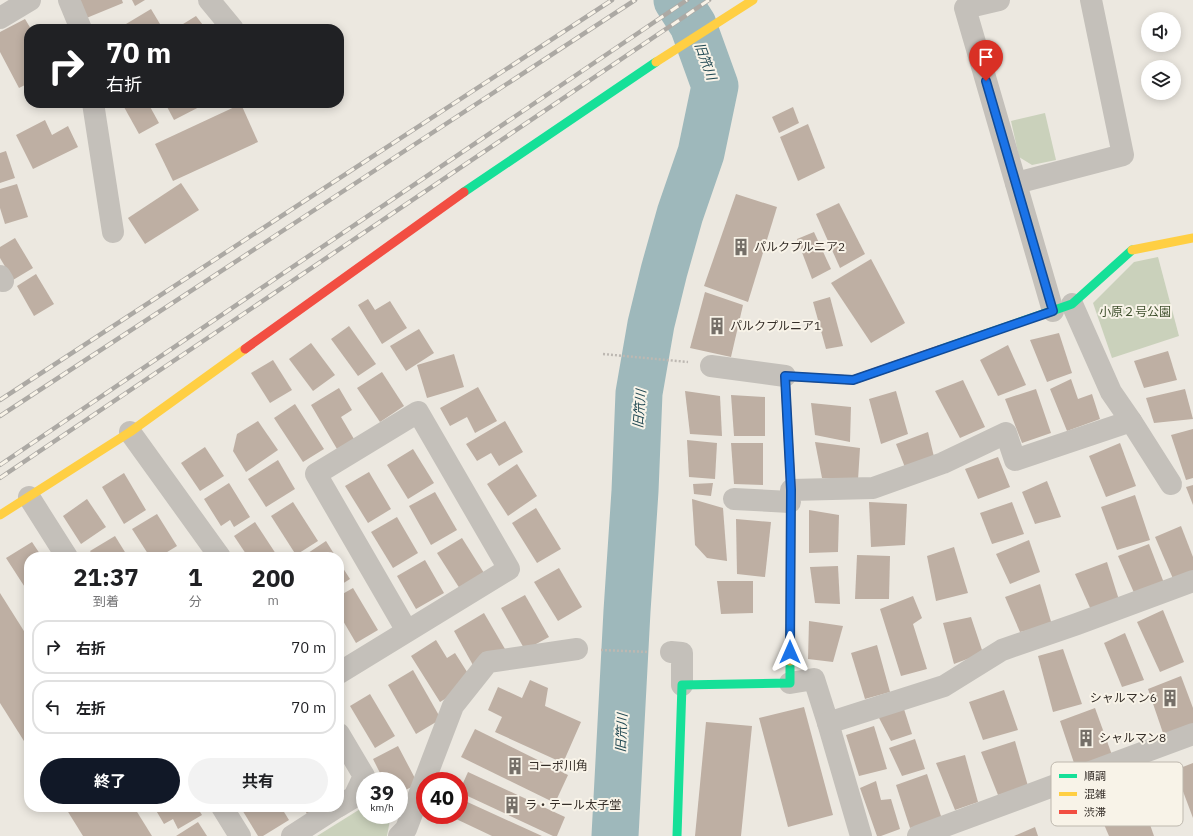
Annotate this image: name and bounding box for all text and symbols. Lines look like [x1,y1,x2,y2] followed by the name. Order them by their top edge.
[1141,12,1181,100] map controls
[1141,12,1181,52] button: sound
[106,34,171,71] text: 70 m
[40,40,92,92] icon: right
[691,40,721,84] water label: 旧笊川
[969,40,1003,81] pin
[975,46,997,68] icon: arrive
[1141,60,1181,100] button: layers
[106,73,142,96] text: 右折
[731,237,751,257] building icon: パルクプルニア2
[754,239,845,254] place label: パルクプルニア2
[1099,304,1171,319] park label: 小原２号公園
[707,316,727,336] building icon: パルクプルニア1
[730,318,821,333] place label: パルクプルニア1
[629,387,650,429] water label: 旧笊川
[73,561,139,593] text: 21:37
[188,561,202,593] text: 1
[252,562,295,594] text: 200
[267,592,279,609] text: m
[93,593,119,610] text: 到着
[189,593,202,610] text: 分
[769,631,811,673] position arrow
[42,636,64,658] icon: right
[291,638,326,657] text: 70 m
[76,639,106,658] text: 右折
[1160,688,1180,708] building icon: シャルマン6
[1090,690,1157,705] place label: シャルマン6
[42,696,64,718] icon: left
[291,698,326,717] text: 70 m
[76,699,106,718] text: 左折
[612,711,631,753] water label: 旧笊川
[1076,728,1096,748] building icon: シャルマン8
[1099,730,1166,745] place label: シャルマン8
[505,756,525,776] building icon: コーポ川角
[40,758,180,804] button: 終了
[188,758,328,804] button: 共有
[528,758,588,773] place label: コーポ川角
[1051,762,1183,826] legend
[1084,769,1106,783] text: 順調
[416,772,468,824] speed limit sign: 40
[370,779,394,806] text: 39
[1084,787,1106,801] text: 混雑
[502,795,522,815] building icon: ラ・テール太子堂
[525,797,621,812] place label: ラ・テール太子堂
[370,801,394,814] text: km/h
[1084,805,1106,819] text: 渋滞

